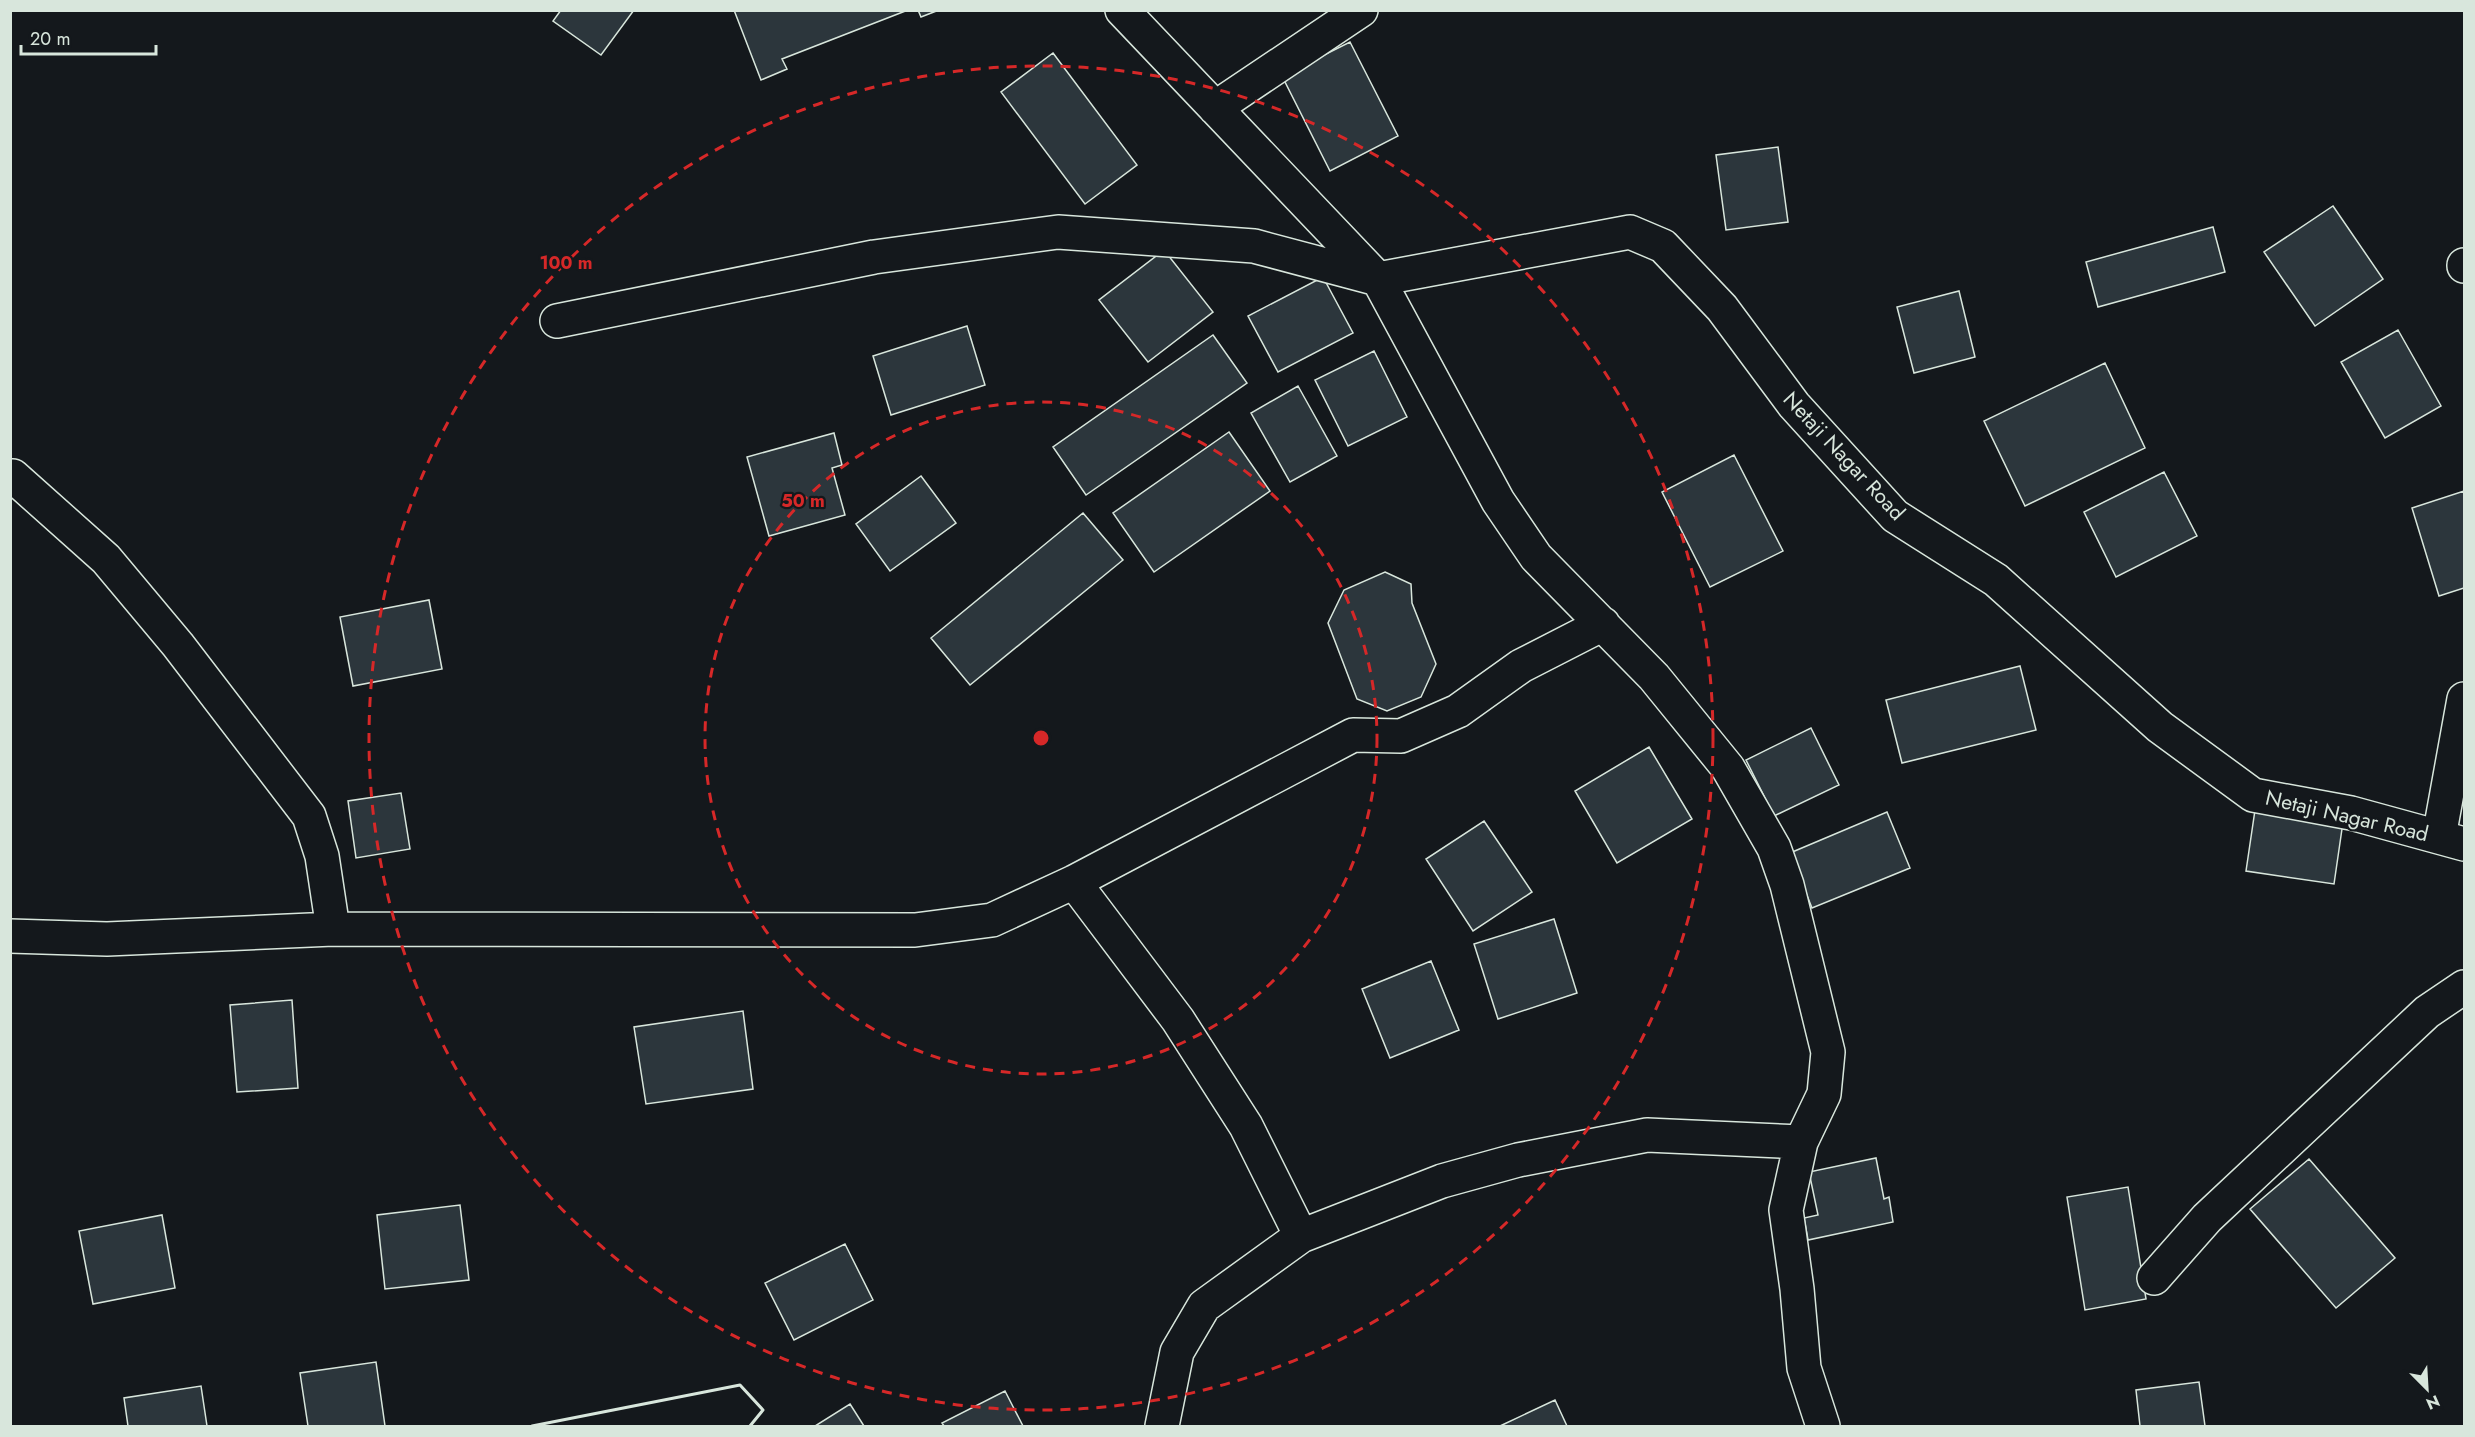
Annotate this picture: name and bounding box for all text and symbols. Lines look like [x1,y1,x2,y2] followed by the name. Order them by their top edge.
[21,18,156,56] scale bar
[30,26,70,52] text: 20 m
[539,250,593,276] text: 100 m
[1776,385,1912,527] street label: Netaji Nagar Road
[781,488,825,514] text: 50 m
[1031,728,1051,748] centre of rings
[2263,783,2431,849] street label: Netaji Nagar Road
[2397,1359,2457,1419] north arrow
[2422,1389,2443,1415] text: N

